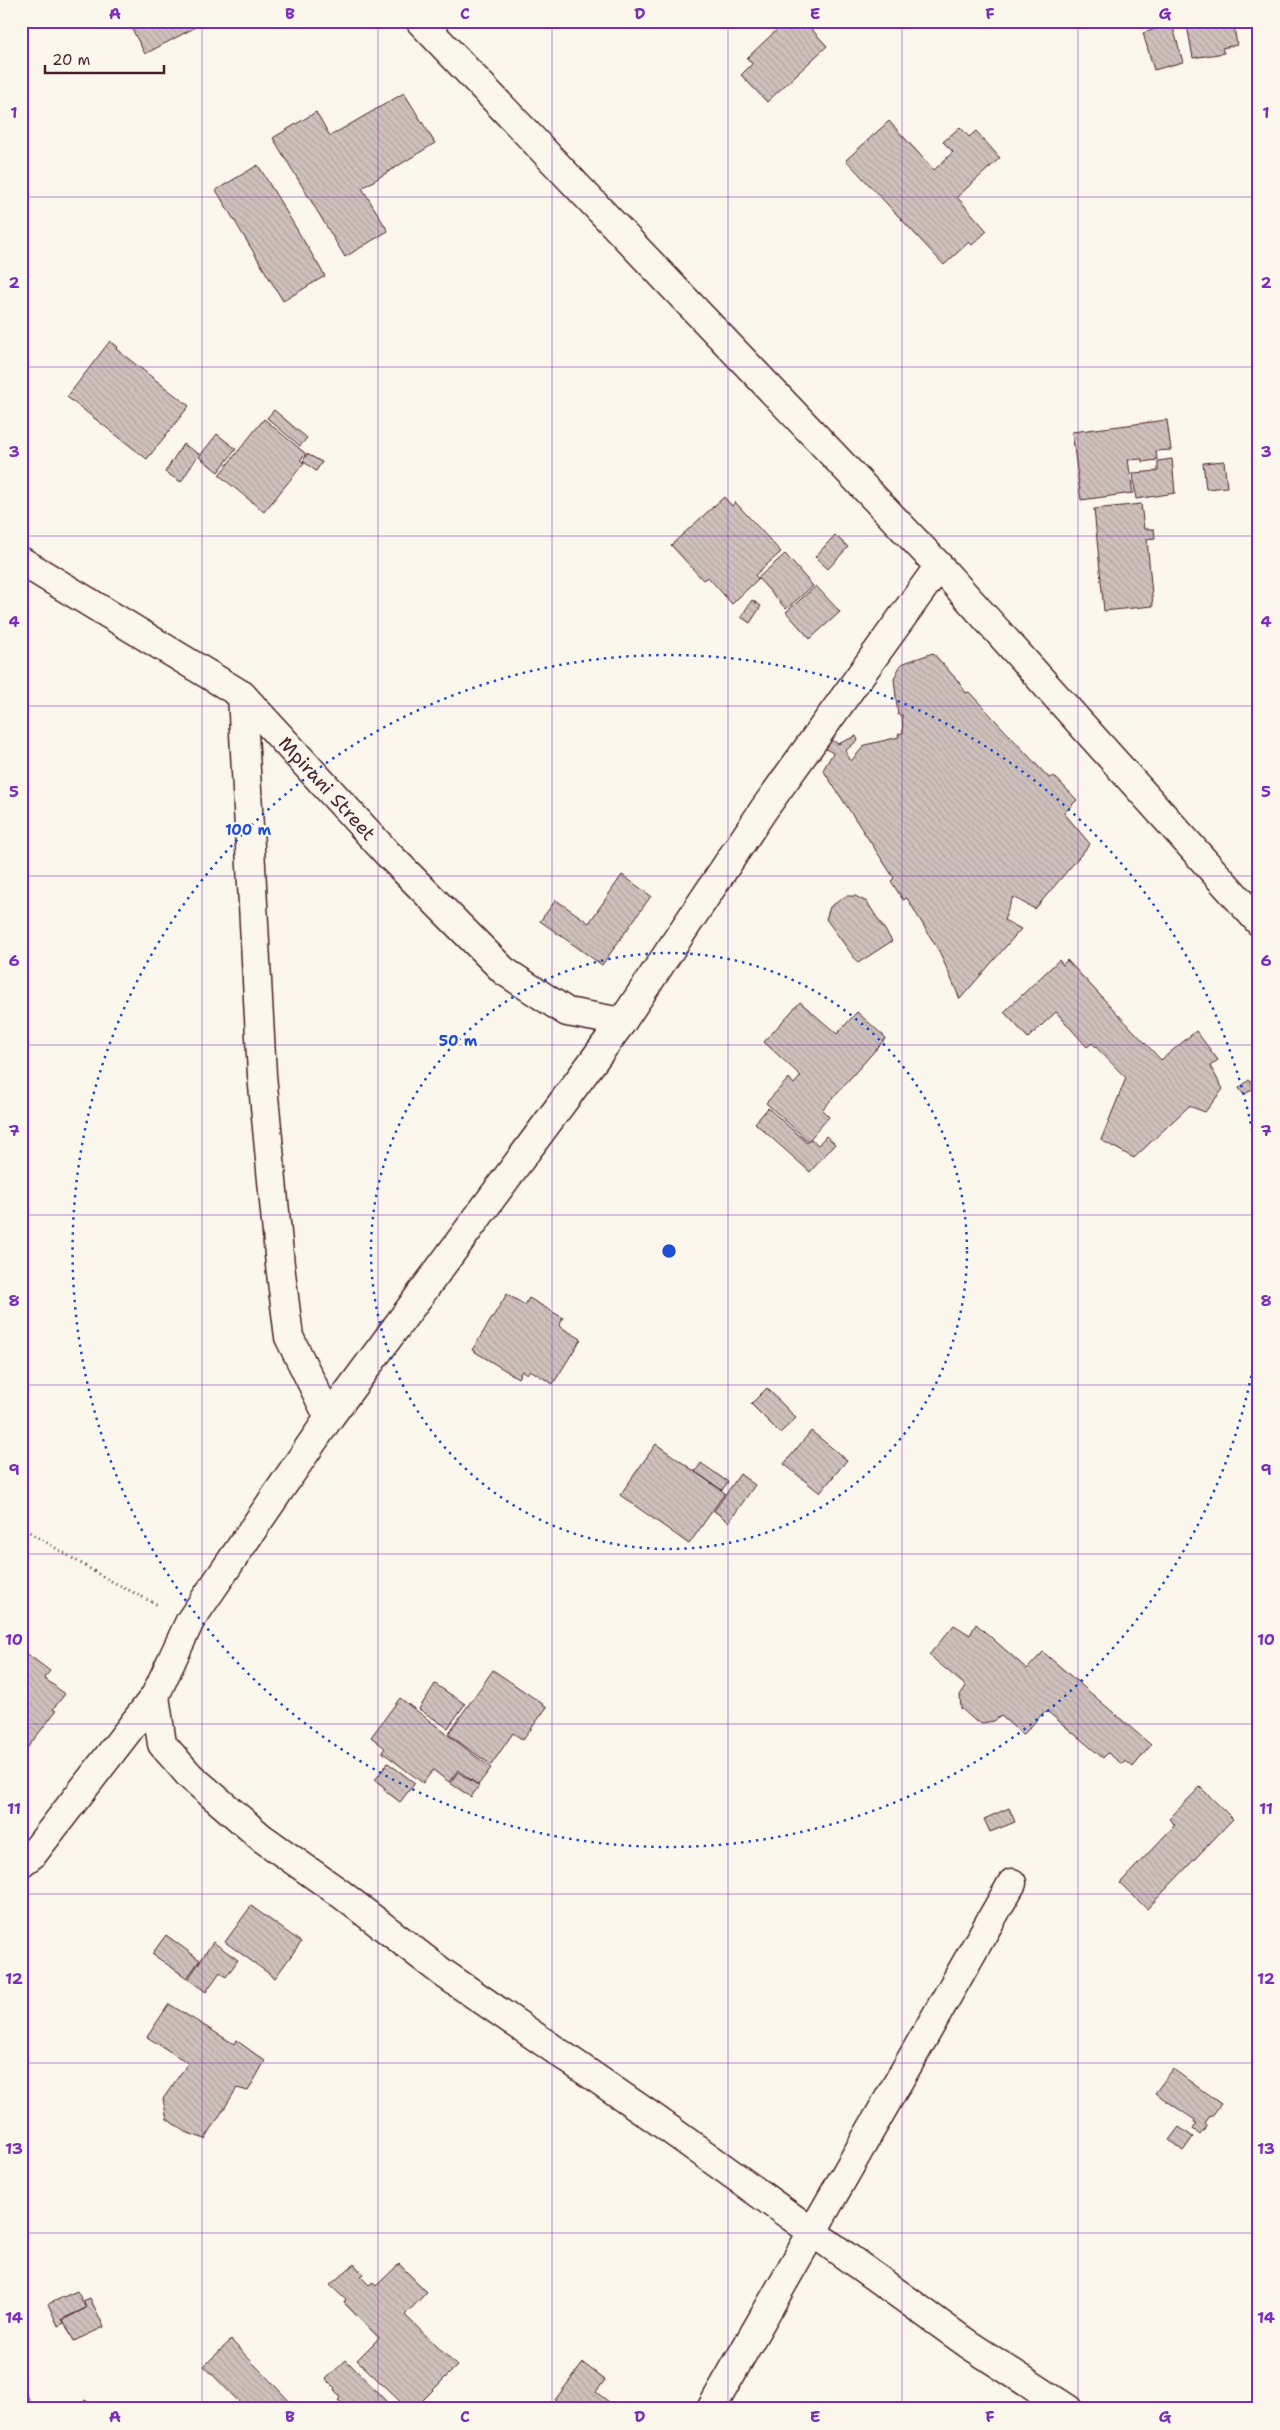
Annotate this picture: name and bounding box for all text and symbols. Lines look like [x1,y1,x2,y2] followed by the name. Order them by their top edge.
[109,3,121,24] text: A
[285,3,295,24] text: B
[460,3,470,24] text: C
[634,3,646,24] text: D
[810,3,820,24] text: E
[985,3,995,24] text: F
[1159,3,1172,24] text: G
[45,42,164,74] scale bar
[52,50,91,70] text: 20 m
[10,102,18,123] text: 1
[1262,102,1270,123] text: 1
[8,272,20,293] text: 2
[1260,272,1272,293] text: 2
[8,441,20,462] text: 3
[1260,441,1272,462] text: 3
[8,611,20,632] text: 4
[1260,611,1272,632] text: 4
[274,731,382,846] street label: Mpirani Street
[9,781,19,802] text: 5
[1261,781,1271,802] text: 5
[225,820,271,840] text: 100 m
[8,950,20,971] text: 6
[1260,950,1272,971] text: 6
[439,1031,478,1051] text: 50 m
[8,1120,20,1141] text: 7
[1260,1120,1272,1141] text: 7
[660,1242,678,1260] centre of rings
[8,1290,20,1311] text: 8
[1260,1290,1272,1311] text: 8
[8,1459,20,1480] text: 9
[1260,1459,1272,1480] text: 9
[5,1629,23,1650] text: 10
[1257,1629,1275,1650] text: 10
[7,1798,21,1819] text: 11
[1259,1798,1273,1819] text: 11
[5,1968,23,1989] text: 12
[1257,1968,1275,1989] text: 12
[5,2138,23,2159] text: 13
[1257,2138,1275,2159] text: 13
[5,2307,23,2328] text: 14
[1257,2307,1275,2328] text: 14
[109,2406,121,2427] text: A
[285,2406,295,2427] text: B
[460,2406,470,2427] text: C
[634,2406,646,2427] text: D
[810,2406,820,2427] text: E
[985,2406,995,2427] text: F
[1159,2406,1172,2427] text: G

